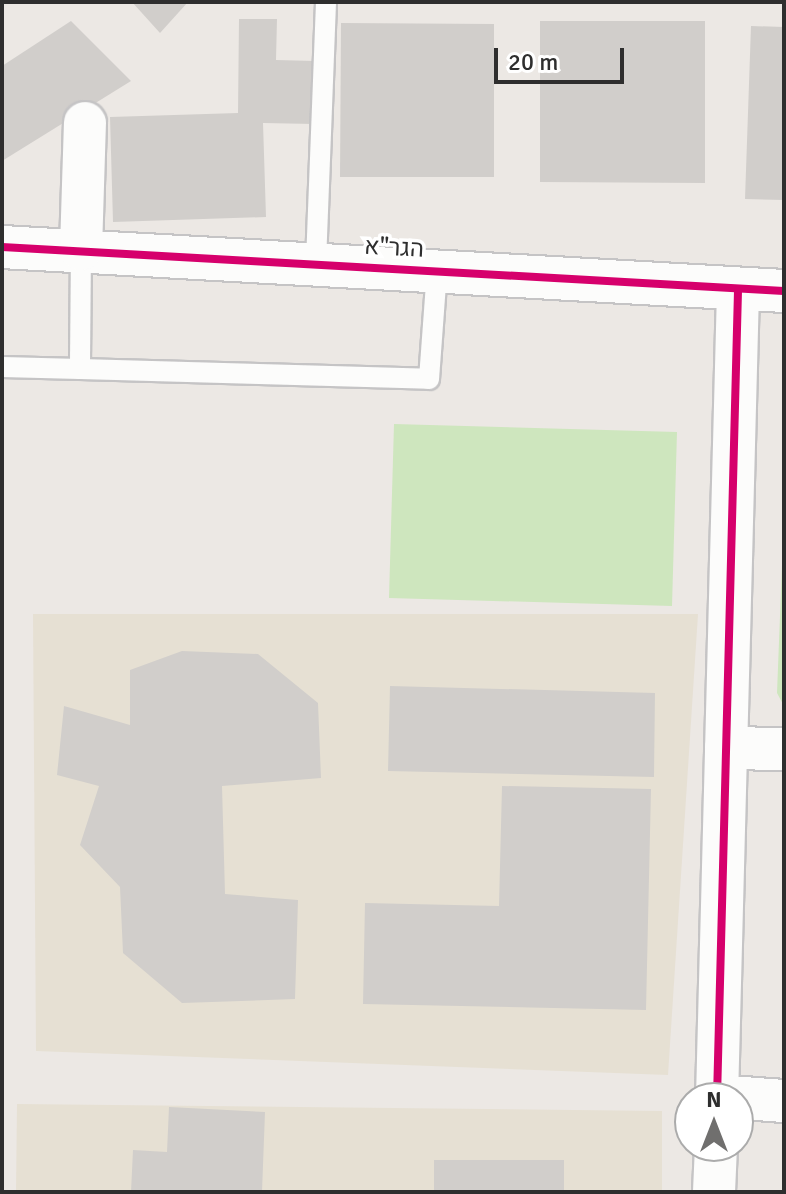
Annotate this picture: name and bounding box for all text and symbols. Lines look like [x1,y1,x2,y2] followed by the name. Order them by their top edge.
[498,32,628,82] scale bar
[508,47,558,77] text: 20 m
[363,232,425,264] street label: הגר"א
[674,1082,754,1162] north arrow
[706,1086,722,1113] text: N

